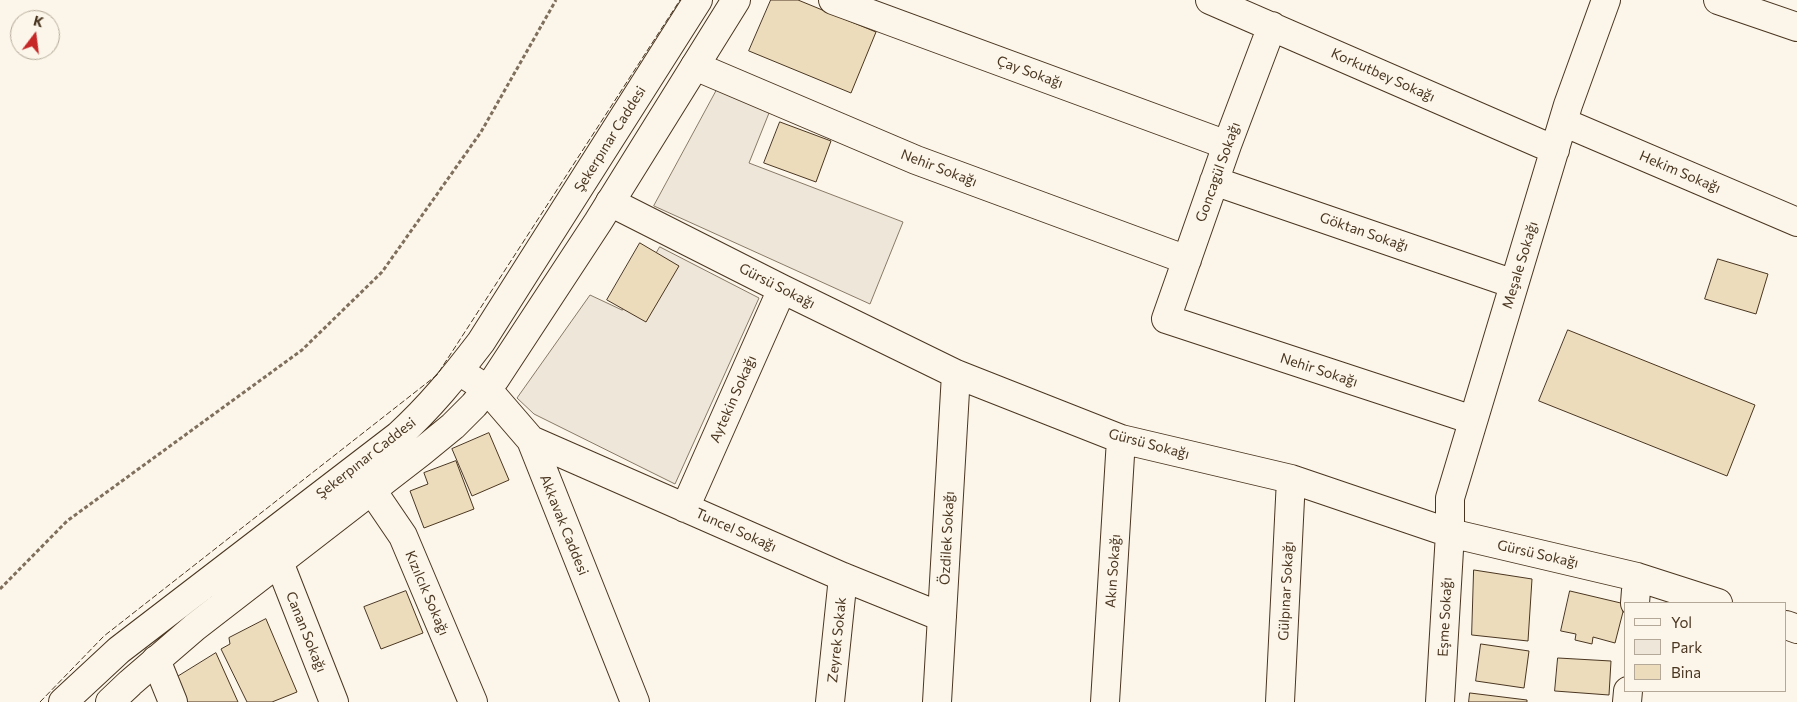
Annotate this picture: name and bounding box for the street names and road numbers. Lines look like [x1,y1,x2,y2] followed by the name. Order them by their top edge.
[1328,45,1438,105] street label: Korkutbey Sokağı
[995,52,1065,92] street label: Çay Sokağı
[571,83,649,195] street label: Şekerpınar Caddesi
[1192,120,1244,224] street label: Goncagül Sokağı
[898,146,980,190] street label: Nehir Sokağı
[1637,147,1723,197] street label: Hekim Sokağı
[1317,209,1411,255] street label: Göktan Sokağı
[1499,219,1541,311] street label: Meşale Sokağı
[736,260,818,312] street label: Gürsü Sokağı
[1278,350,1360,390] street label: Nehir Sokağı
[706,353,760,445] street label: Aytekin Sokağı
[313,414,419,502] street label: Şekerpınar Caddesi
[1107,425,1191,463] street label: Gürsü Sokağı
[536,472,592,578] street label: Akkavak Caddesi
[936,491,958,585] street label: Özdilek Sokağı
[693,505,779,555] street label: Tuncel Sokağı
[1102,533,1124,609] street label: Akın Sokağı
[1496,536,1580,572] street label: Gürsü Sokağı
[1275,541,1297,641] street label: Gülpınar Sokağı
[402,548,452,638] street label: Kızılcık Sokağı
[1435,577,1455,657] street label: Eşme Sokağı
[282,589,330,675] street label: Canan Sokağı
[824,596,850,684] street label: Zeyrek Sokak

